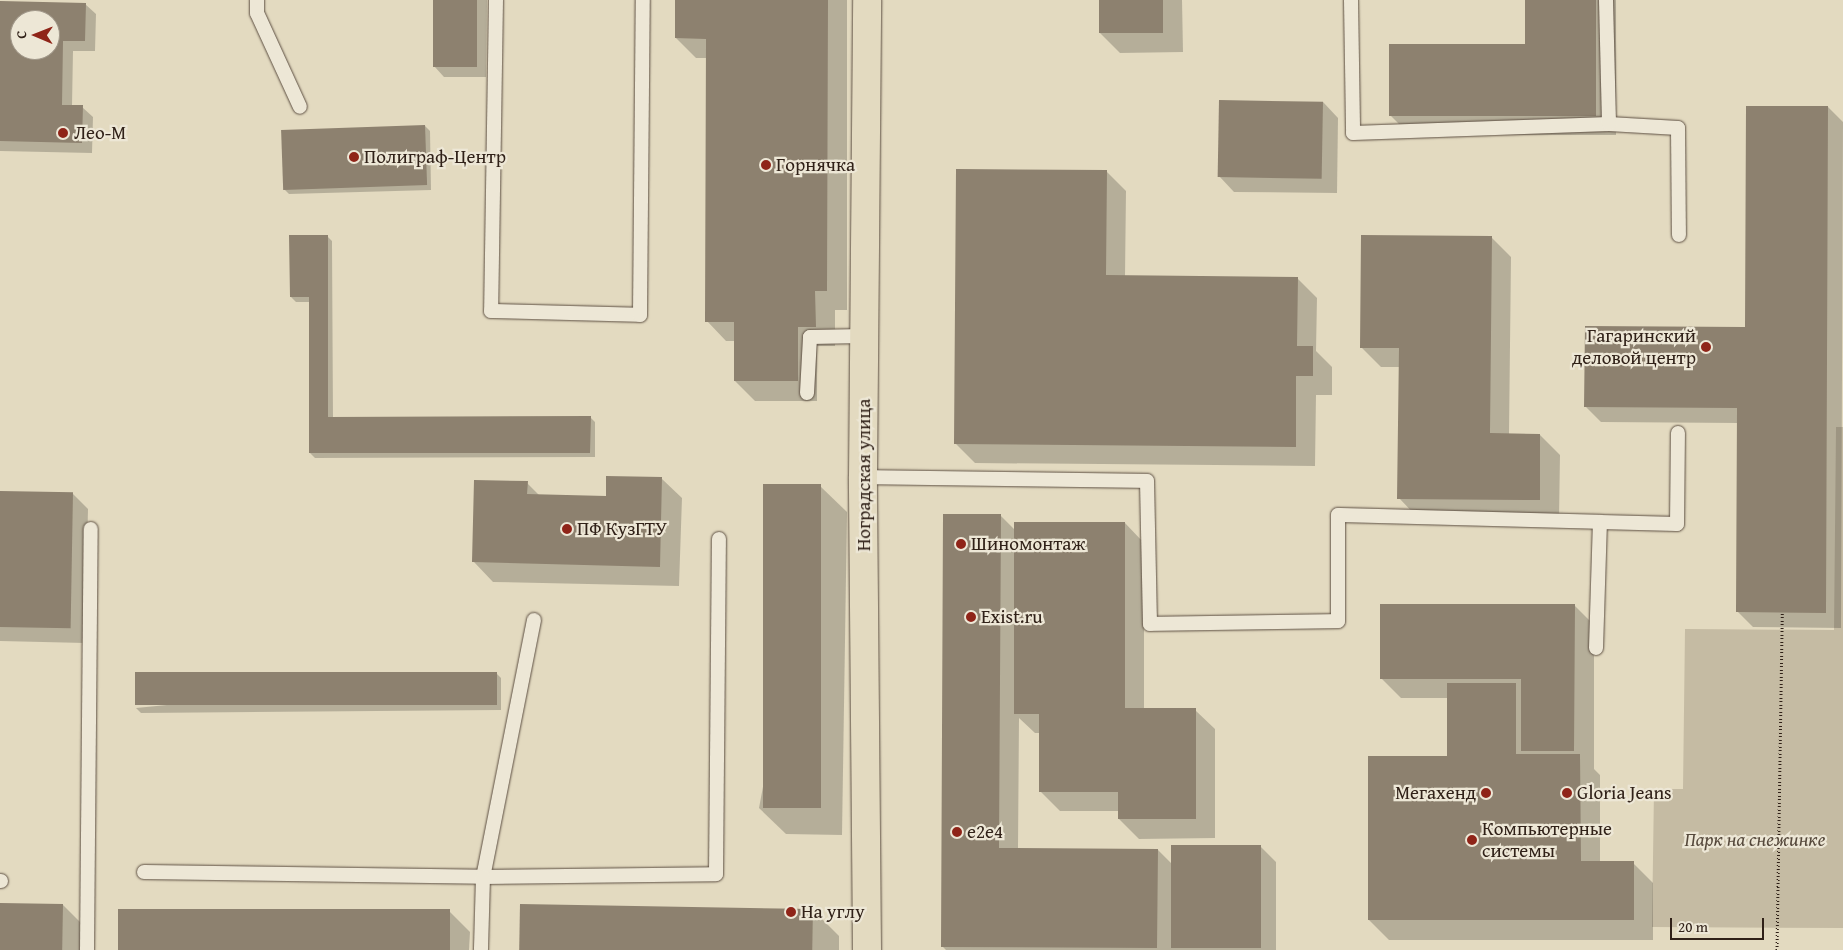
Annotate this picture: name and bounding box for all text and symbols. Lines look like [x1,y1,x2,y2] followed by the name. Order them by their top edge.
[10,10,60,60] north arrow
[11,31,31,39] text: С
[74,122,126,144] place label: Лео-М
[56,126,70,140] marker: Лео-М
[364,146,506,168] place label: Полиграф-Центр
[348,151,360,163] marker: Полиграф-Центр
[776,154,855,176] place label: Горнячка
[760,159,772,171] marker: Горнячка
[1572,325,1696,369] place label: Гагаринский деловой центр
[1700,341,1712,353] marker: Гагаринский деловой центр
[853,399,875,551] street label: Ноградская улица
[577,518,667,540] place label: ПФ КузГТУ
[561,523,573,535] marker: ПФ КузГТУ
[971,533,1085,555] place label: Шиномонтаж
[955,538,967,550] marker: Шиномонтаж
[981,606,1043,628] place label: Exist.ru
[965,611,977,623] marker: Exist.ru
[1395,782,1476,804] place label: Мегахенд
[1577,782,1672,804] place label: Gloria Jeans
[1480,787,1492,799] marker: Мегахенд
[1561,787,1573,799] marker: Gloria Jeans
[1482,818,1612,862] place label: Компьютерные системы
[967,821,1003,843] place label: e2e4
[951,826,963,838] marker: e2e4
[1685,829,1825,851] park label: Парк на снежинке
[1466,834,1478,846] marker: Компьютерные системы
[801,901,865,923] place label: На углу
[785,906,797,918] marker: На углу
[1673,908,1767,940] scale bar
[1678,916,1708,937] text: 20 m

